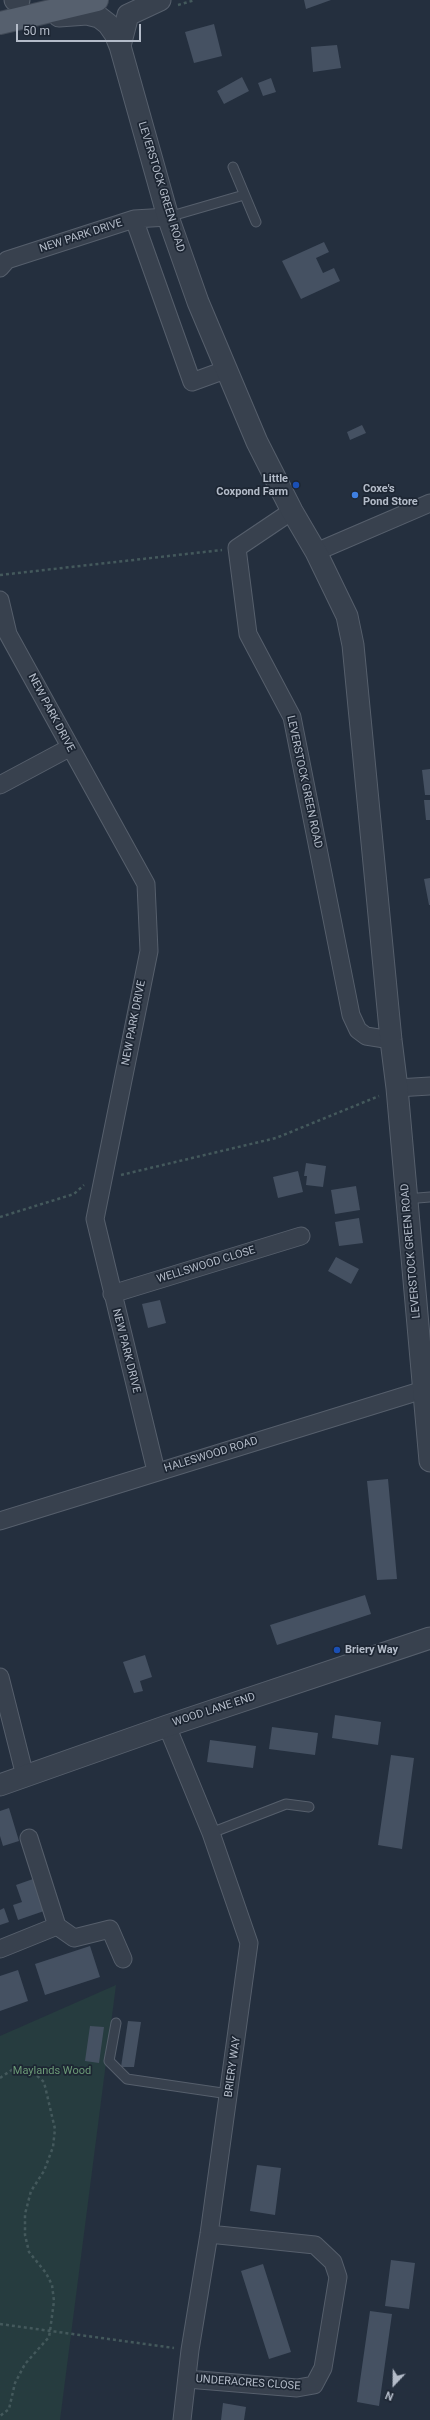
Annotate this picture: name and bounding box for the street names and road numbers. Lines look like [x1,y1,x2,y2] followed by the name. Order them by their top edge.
[135,120,187,254] street label: LEVERSTOCK GREEN ROAD
[38,216,124,256] street label: NEW PARK DRIVE
[25,672,77,754] street label: NEW PARK DRIVE
[283,714,325,850] street label: LEVERSTOCK GREEN ROAD
[119,979,149,1067] street label: NEW PARK DRIVE
[399,1183,423,1319] street label: LEVERSTOCK GREEN ROAD
[155,1244,257,1286] street label: WELLSWOOD CLOSE
[109,1307,143,1395] street label: NEW PARK DRIVE
[163,1434,259,1476] street label: HALESWOOD ROAD
[171,1690,257,1730] street label: WOOD LANE END
[222,2036,244,2098] street label: BRIERY WAY
[195,2373,301,2393] street label: UNDERACRES CLOSE

